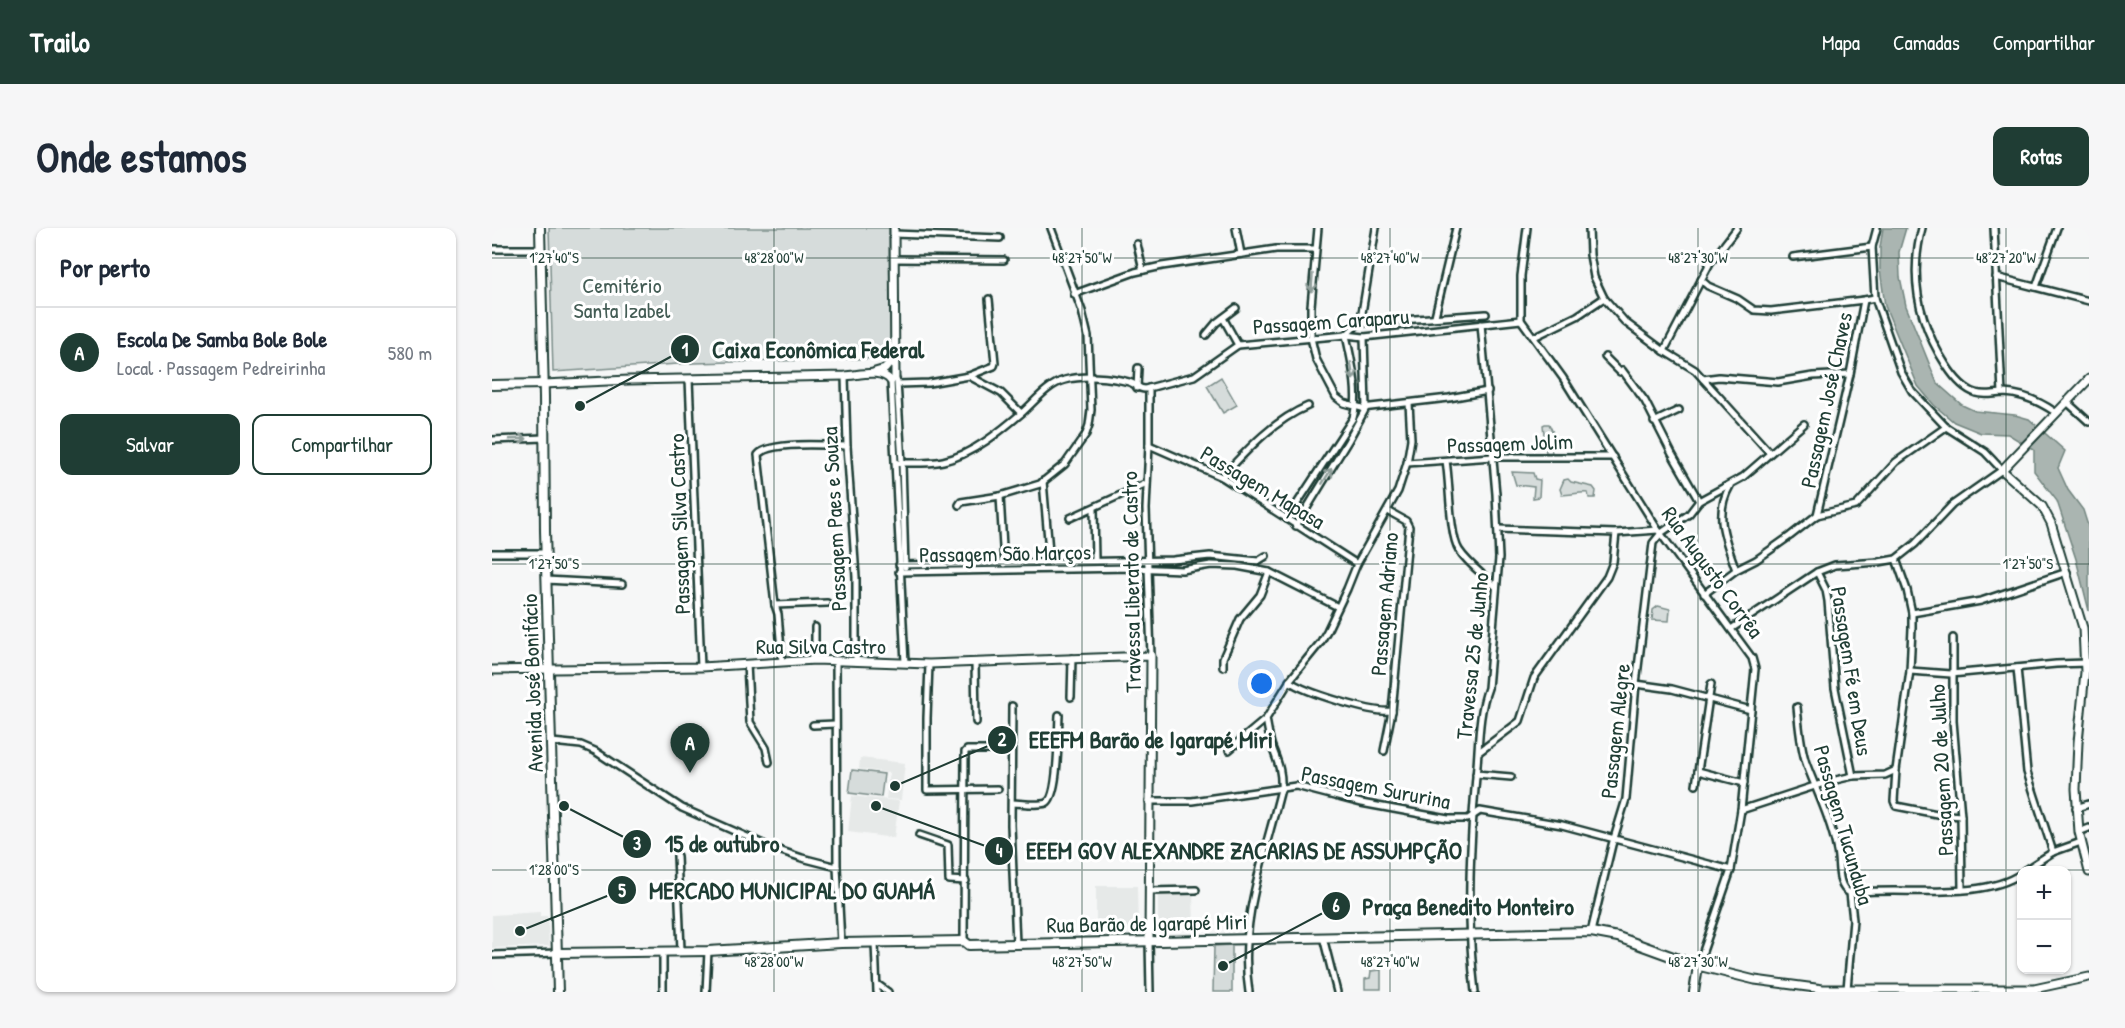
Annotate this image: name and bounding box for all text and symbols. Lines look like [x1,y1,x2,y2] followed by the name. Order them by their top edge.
[30,23,90,61] text: Trailo
[1822,28,1860,57] text: Mapa
[1893,28,1960,57] text: Camadas
[1993,28,2095,57] text: Compartilhar
[1993,127,2089,186] button: Rotas
[36,128,247,185] text: Onde estamos
[529,247,579,268] text: 1°27'40"S
[745,247,804,268] text: 48°28'00"W
[1052,247,1112,268] text: 48°27'50"W
[1361,247,1420,268] text: 48°27'40"W
[1668,247,1729,268] text: 48°27'30"W
[1976,247,2037,268] text: 48°27'20"W
[60,250,150,285] text: Por perto
[574,270,671,325] park label: Cemitério Santa Izabel
[1306,273,1317,293] one-way arrow
[1252,301,1410,341] street label: Passagem Caraparu
[1793,310,1859,490] street label: Passagem José Chaves
[117,324,327,354] text: Escola De Samba Bole Bole
[670,328,936,370] callout: Caixa Econômica Federal
[712,333,925,365] text: Caixa Econômica Federal
[682,337,689,362] text: 1
[75,339,84,366] text: A
[388,339,432,366] text: 580 m
[117,354,325,381] text: Local · Passagem Pedreirinha
[1347,361,1358,381] one-way arrow
[60,414,240,475] button: Salvar
[252,414,432,475] button: Compartilhar
[814,426,854,612] street label: Passagem Paes e Souza
[1446,426,1574,460] street label: Passagem Jolim
[508,433,528,445] one-way arrow
[661,433,697,615] street label: Passagem Silva Castro
[1195,438,1331,536] street label: Passagem Mapasa
[1320,467,1333,484] one-way arrow
[1114,471,1148,693] street label: Travessa Liberato de Castro
[1655,500,1771,644] street label: Rua Augusto Corrêa
[1363,531,1405,677] street label: Passagem Adriano
[919,537,1091,569] street label: Passagem São Marços
[529,553,579,574] text: 1°27'50"S
[2003,553,2053,574] text: 1°27'50"S
[1448,571,1496,741] street label: Travessa 25 de Junho
[1824,584,1880,758] street label: Passagem Fé em Deus
[514,593,550,773] street label: Avenida José Bonifácio
[756,631,886,661] street label: Rua Silva Castro
[1593,662,1637,800] street label: Passagem Alegre
[1247,669,1276,698] your location
[1922,683,1960,857] street label: Passagem 20 de Julho
[987,719,1286,761] callout: EEEFM Barão de Igarapé Miri
[1029,723,1273,756] text: EEEFM Barão de Igarapé Miri
[670,724,710,773] pin: A
[998,727,1007,752] text: 2
[1807,742,1881,909] street label: Passagem Tucunduba
[1299,758,1454,816] street label: Passagem Sururina
[622,823,791,865] callout: 15 de outubro
[665,827,780,859] text: 15 de outubro
[984,830,1474,872] callout: EEEM GOV ALEXANDRE ZACARIAS DE ASSUMPÇÃO
[633,831,641,856] text: 3
[1026,834,1462,866] text: EEEM GOV ALEXANDRE ZACARIAS DE ASSUMPÇÃO
[996,838,1003,863] text: 4
[529,859,579,880] text: 1°28'00"S
[2017,866,2071,974] map controls
[2017,866,2071,920] button: +
[607,869,947,911] callout: MERCADO MUNICIPAL DO GUAMÁ
[649,874,935,906] text: MERCADO MUNICIPAL DO GUAMÁ
[618,878,626,903] text: 5
[1321,885,1586,927] callout: Praça Benedito Monteiro
[1362,890,1574,922] text: Praça Benedito Monteiro
[1332,893,1340,918] text: 6
[1046,906,1248,940] street label: Rua Barão de Igarapé Miri
[2017,920,2071,974] button: −
[745,951,804,972] text: 48°28'00"W
[1052,951,1112,972] text: 48°27'50"W
[1361,951,1420,972] text: 48°27'40"W
[1668,951,1729,972] text: 48°27'30"W

